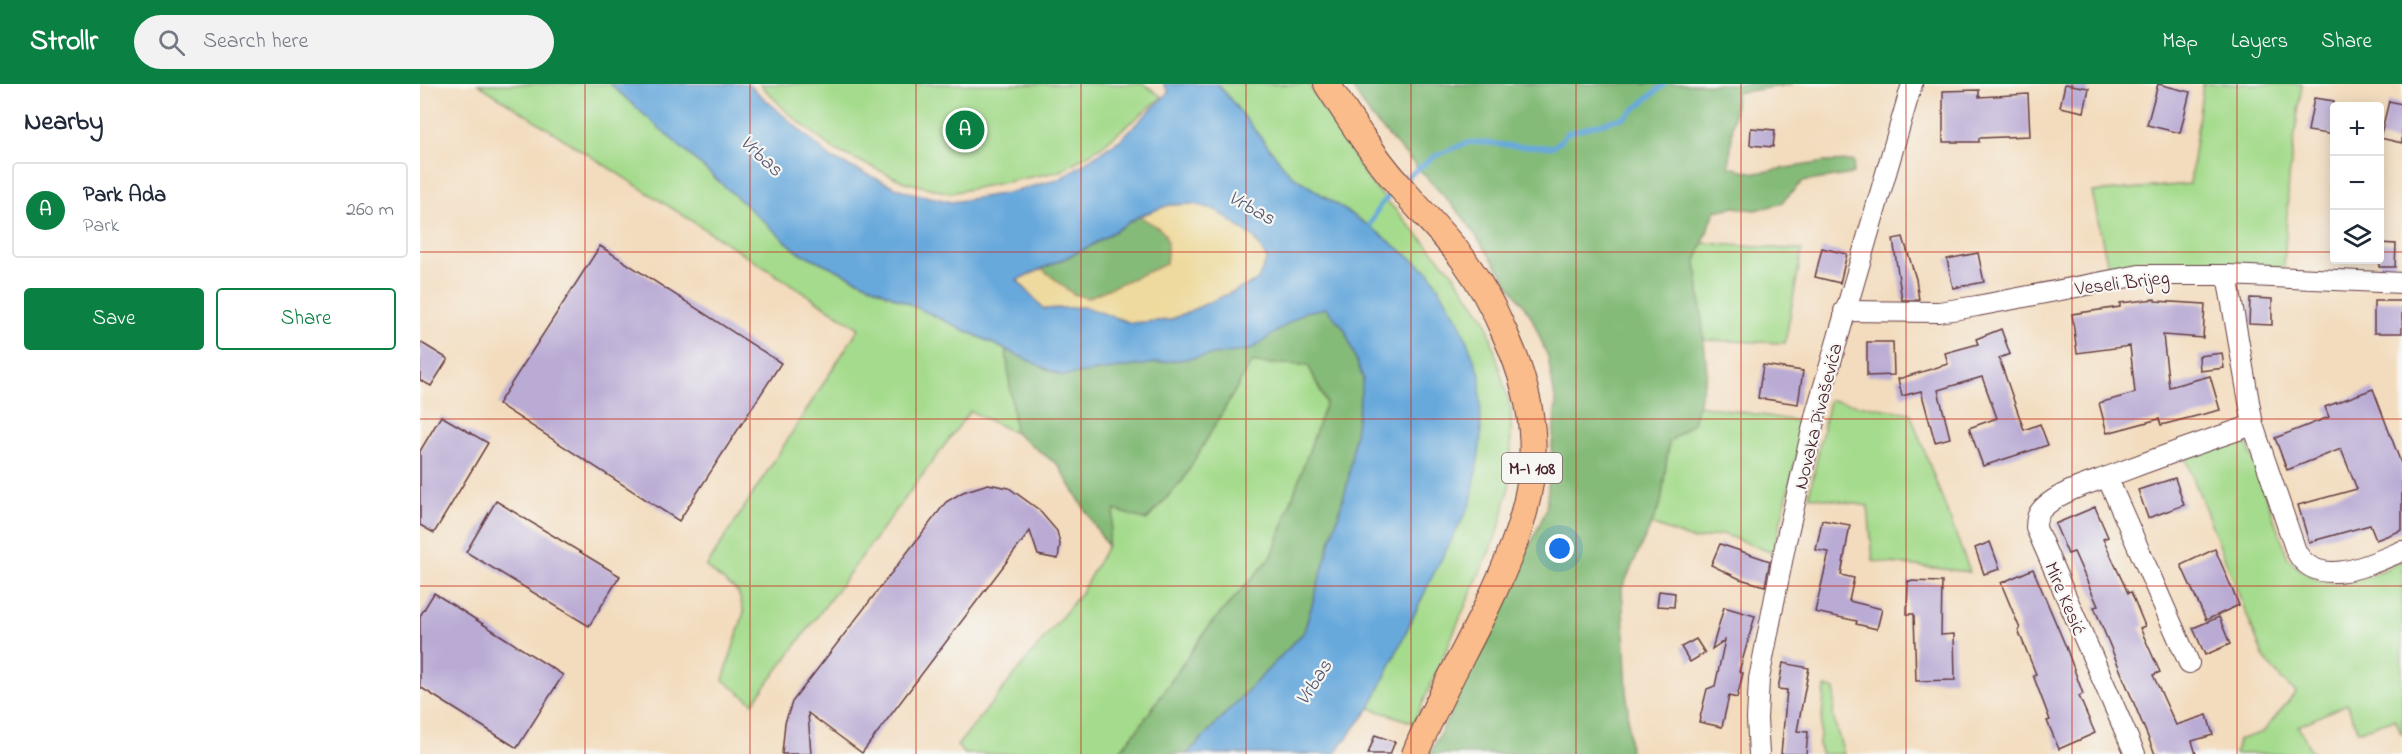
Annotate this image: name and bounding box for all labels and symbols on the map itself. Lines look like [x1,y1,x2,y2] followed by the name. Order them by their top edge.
[946,108,984,152] pin: A
[732,129,789,185] water label: Vrbas
[1222,184,1280,234] water label: Vrbas
[2073,264,2171,306] street label: Veseli Brijeg
[1787,341,1852,493] street label: Novaka Pivaševića
[1502,453,1562,483] road number: M-I 108
[1545,534,1574,563] your location
[2035,558,2092,640] street label: Mire Kesić
[1289,654,1341,712] water label: Vrbas

